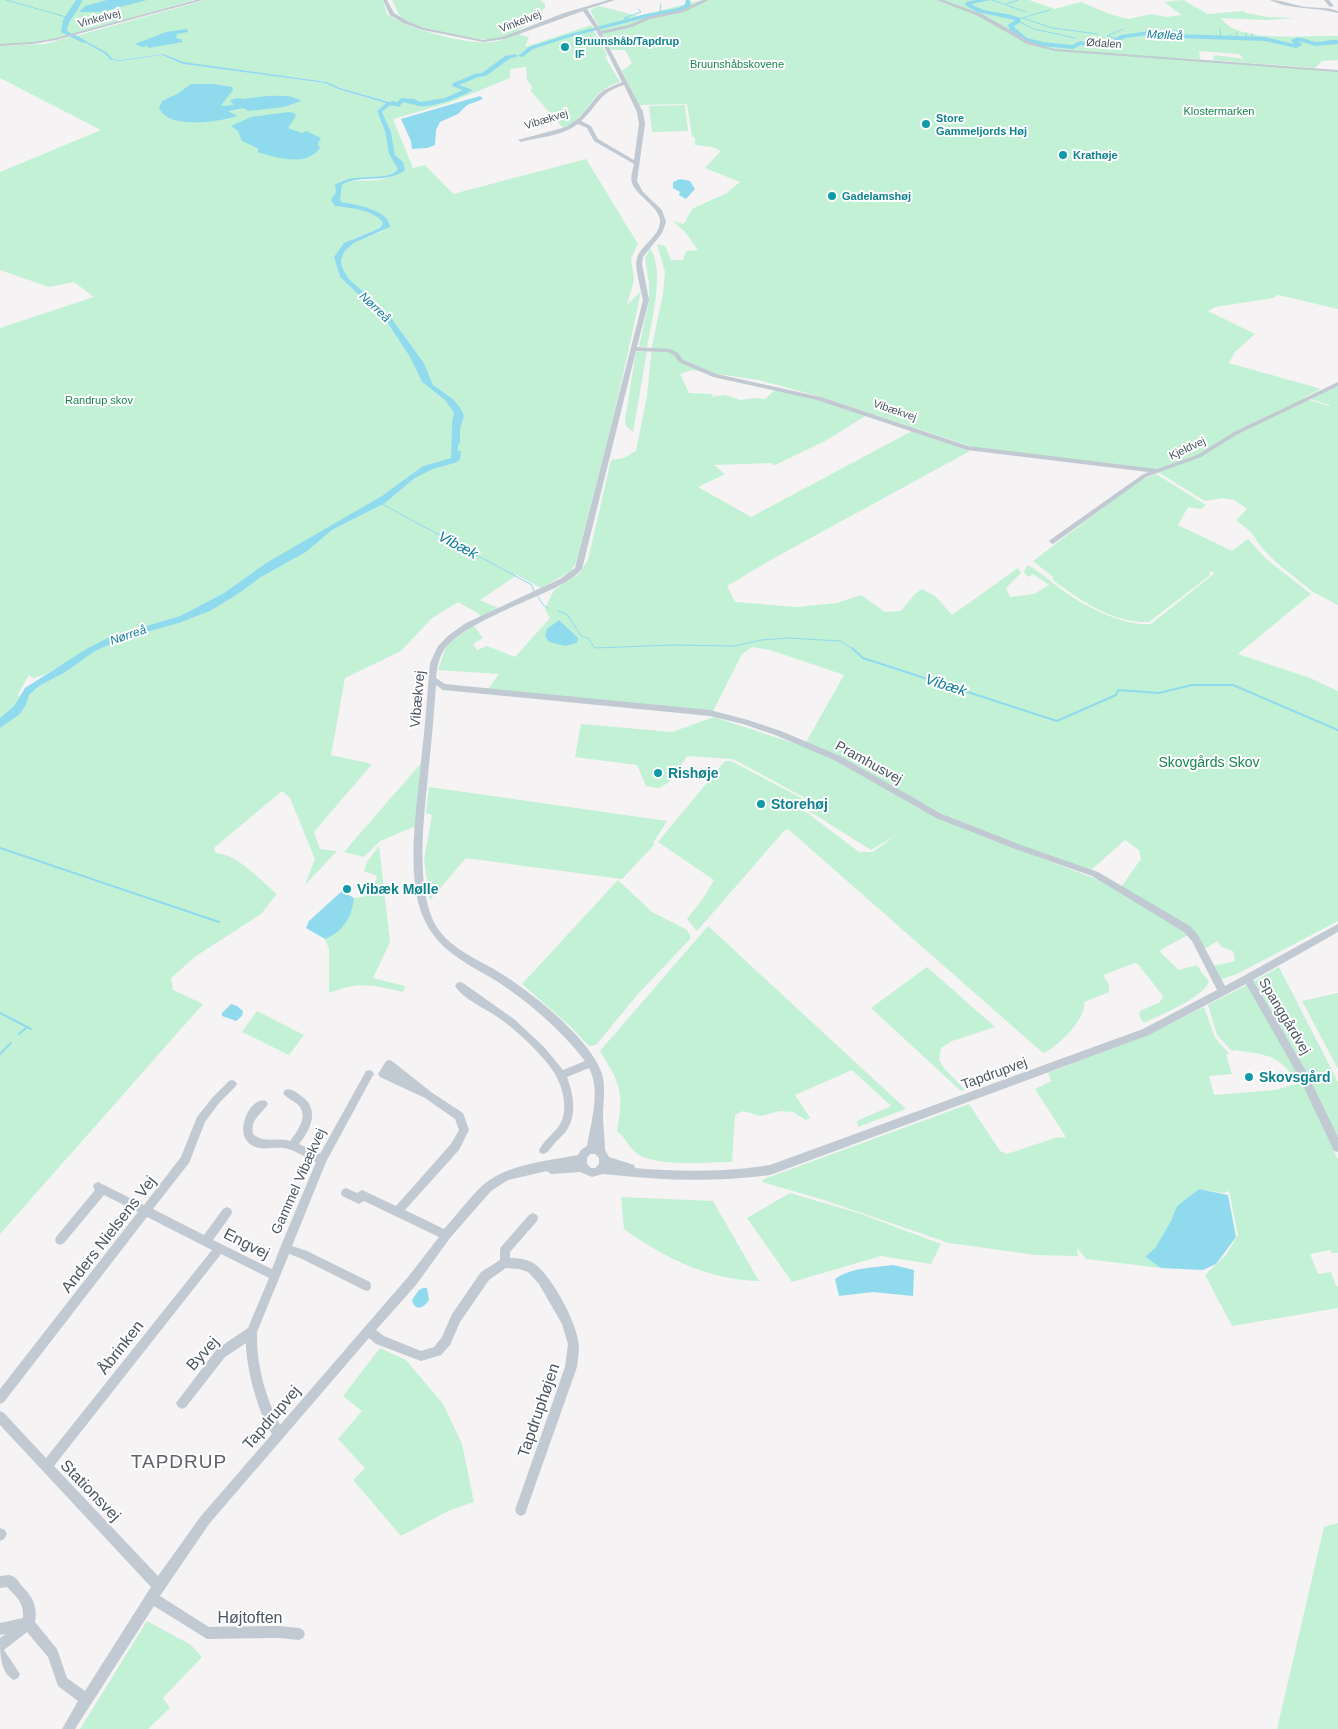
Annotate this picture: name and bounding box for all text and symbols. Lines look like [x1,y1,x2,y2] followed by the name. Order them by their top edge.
[76,7,122,29] street label: Vinkelvej
[497,8,543,34] street label: Vinkelvej
[1147,27,1184,43] water label: Mølleå
[575,35,680,60] place label: Bruunshåb/Tapdrup IF
[1086,36,1122,50] street label: Ødalen
[559,41,571,53] marker: Bruunshåb/Tapdrup IF
[690,58,784,70] park label: Bruunshåbskovene
[1184,105,1254,117] park label: Klostermarken
[523,107,569,131] street label: Vibækvej
[936,112,1027,137] place label: Store Gammeljords Høj
[920,118,932,130] marker: Store Gammeljords Høj
[1057,149,1069,161] marker: Krathøje
[1073,149,1118,161] place label: Krathøje
[826,190,838,202] marker: Gadelamshøj
[842,190,911,202] place label: Gadelamshøj
[357,289,394,325] water label: Nørreå
[65,394,133,406] park label: Randrup skov
[872,397,918,423] street label: Vibækvej
[1167,434,1207,462] street label: Kjeldvej
[436,527,482,563] water label: Vibæk
[108,622,148,648] water label: Nørreå
[407,670,427,728] street label: Vibækvej
[923,670,970,700] water label: Vibæk
[833,737,905,787] street label: Pramhusvej
[1158,754,1260,770] park label: Skovgårds Skov
[668,765,719,781] place label: Rishøje
[652,767,664,779] marker: Rishøje
[771,796,828,812] place label: Storehøj
[755,798,767,810] marker: Storehøj
[357,881,439,897] place label: Vibæk Mølle
[341,883,353,895] marker: Vibæk Mølle
[1256,975,1314,1057] street label: Spanggårdvej
[959,1054,1029,1092] street label: Tapdrupvej
[1259,1069,1331,1085] place label: Skovsgård
[1243,1071,1255,1083] marker: Skovsgård
[267,1126,329,1236] street label: Gammel Vibækvej
[58,1173,159,1296] street label: Anders Nielsens Vej
[221,1225,272,1262] street label: Engvej
[93,1317,147,1377] street label: Åbrinken
[183,1333,222,1374] street label: Byvej
[515,1361,562,1459] street label: Tapdruphøjen
[239,1382,303,1452] street label: Tapdrupvej
[131,1451,227,1472] district label: TAPDRUP
[57,1456,124,1524] street label: Stationsvej
[218,1609,282,1626] street label: Højtoften

